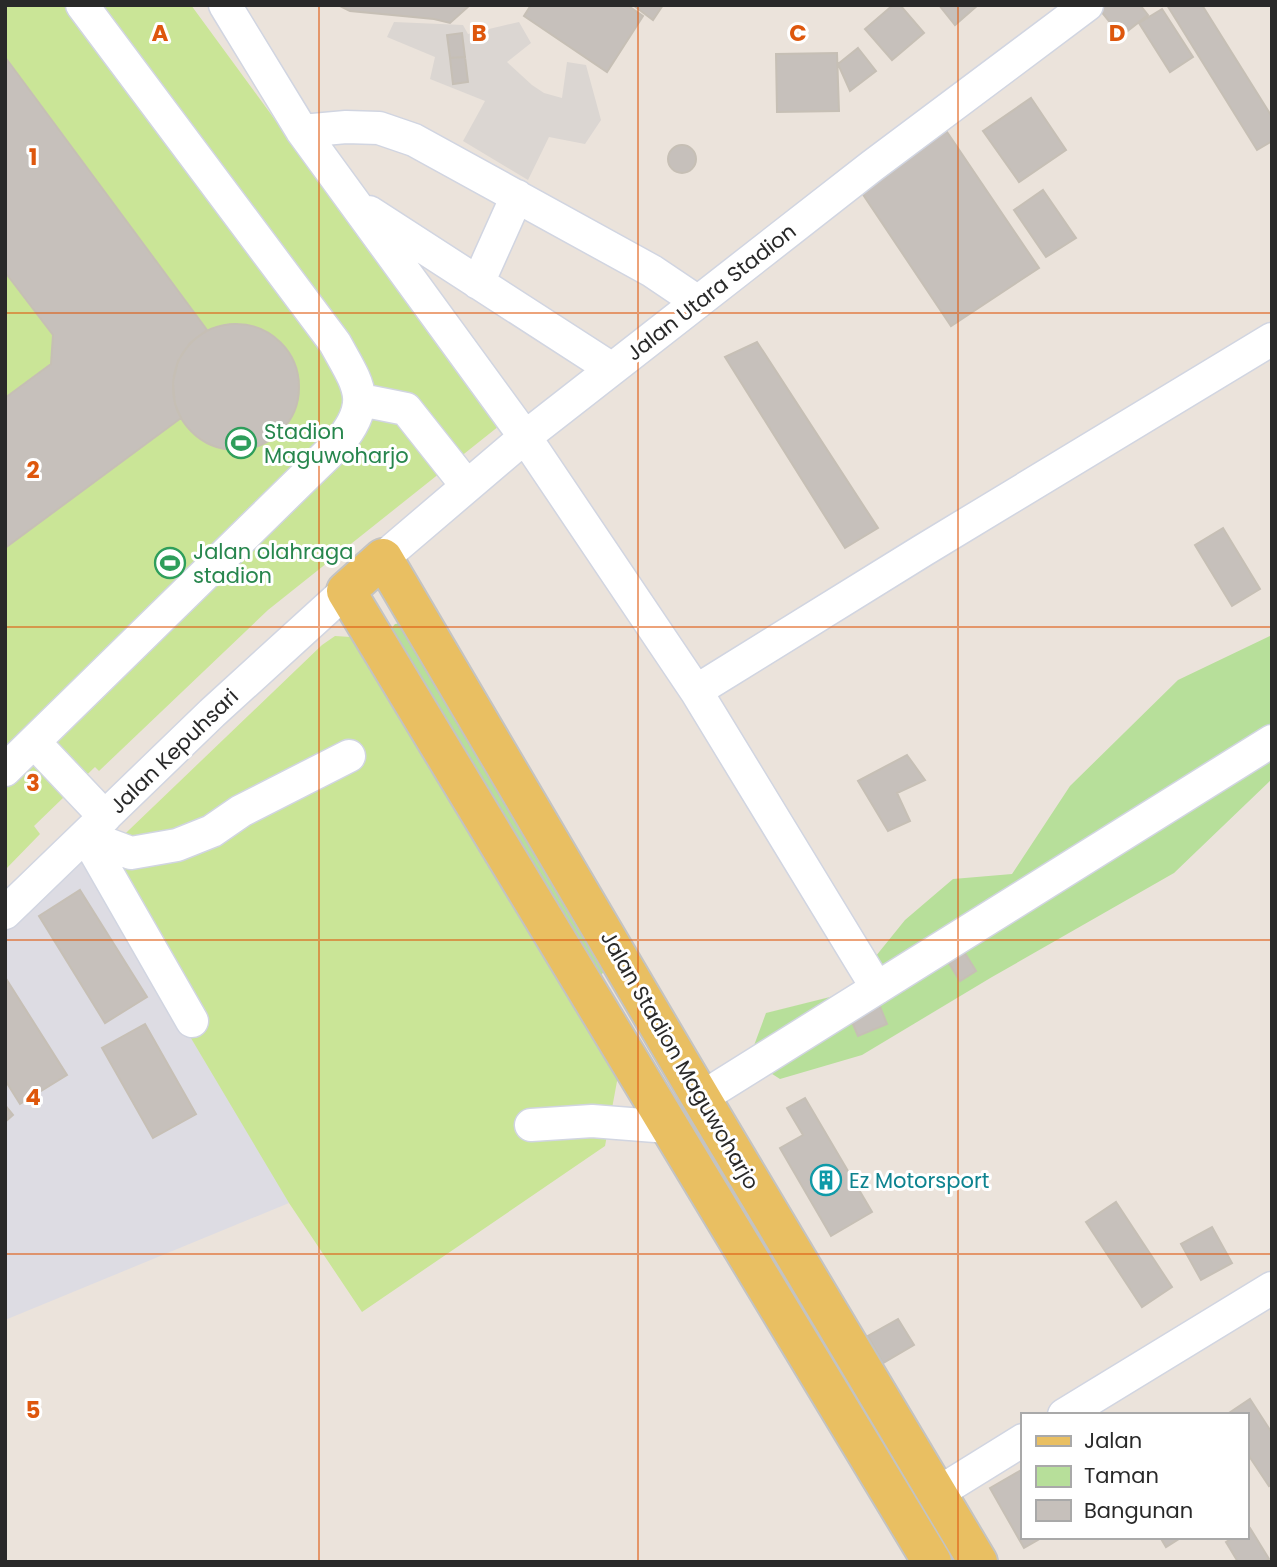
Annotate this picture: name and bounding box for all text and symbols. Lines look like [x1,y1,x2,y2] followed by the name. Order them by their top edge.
[152,17,169,49] text: A
[471,17,487,49] text: B
[789,17,807,49] text: C
[1109,17,1125,49] text: D
[29,141,37,173] text: 1
[620,217,802,367] street label: Jalan Utara Stadion
[264,417,409,470] place label: Stadion Maguwoharjo
[224,426,258,460] sports icon: Stadion Maguwoharjo
[26,454,40,486] text: 2
[193,537,353,590] place label: Jalan olahraga stadion
[153,546,187,580] sports icon: Jalan olahraga stadion
[103,682,245,820] street label: Jalan Kepuhsari
[26,767,40,799] text: 3
[594,925,766,1195] street label: Jalan Stadion Maguwoharjo
[25,1081,41,1113] text: 4
[809,1163,843,1197] building icon: Ez Motorsport
[849,1166,989,1195] place label: Ez Motorsport
[26,1394,40,1426] text: 5
[1021,1413,1249,1539] legend
[1084,1426,1142,1455] text: Jalan
[1084,1461,1159,1490] text: Taman
[1084,1496,1193,1525] text: Bangunan

